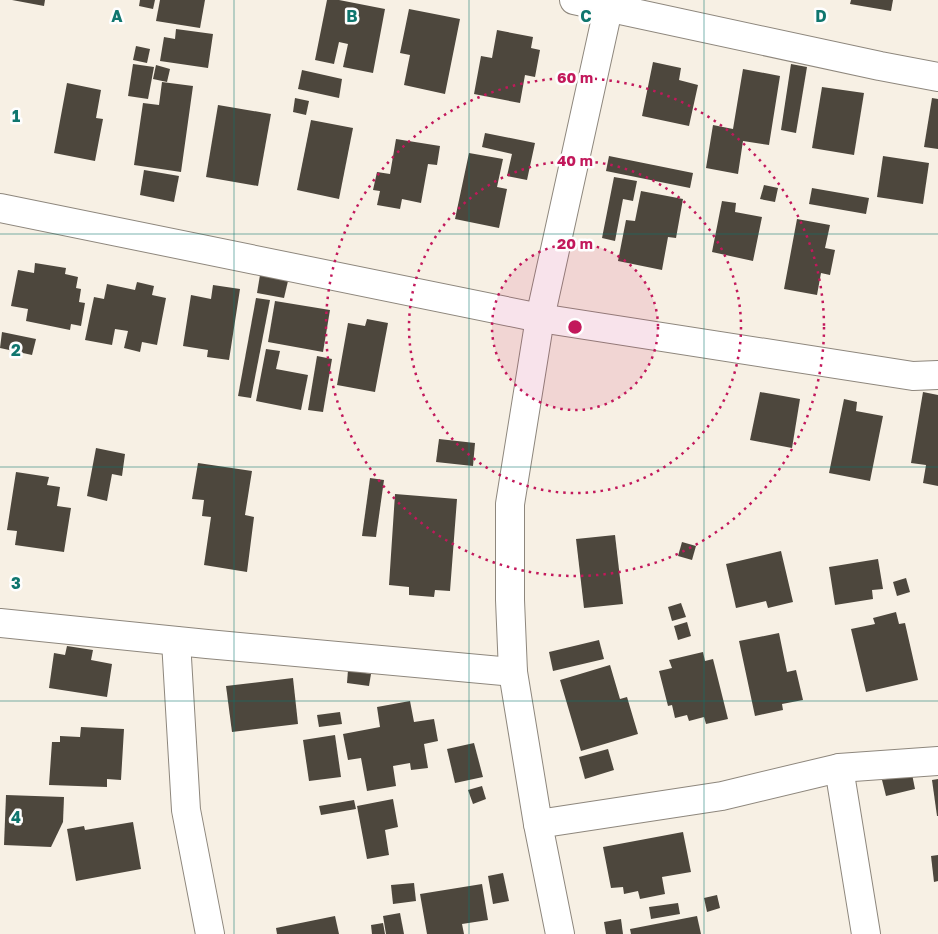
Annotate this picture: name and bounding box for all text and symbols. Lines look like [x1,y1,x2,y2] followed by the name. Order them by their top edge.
[111,6,123,26] text: A
[346,6,358,26] text: B
[580,6,592,26] text: C
[815,6,827,26] text: D
[557,68,593,86] text: 60 m
[12,106,20,126] text: 1
[557,151,593,169] text: 40 m
[557,234,593,252] text: 20 m
[566,318,584,336] centre of rings
[11,340,21,360] text: 2
[11,573,21,593] text: 3
[11,807,21,827] text: 4

